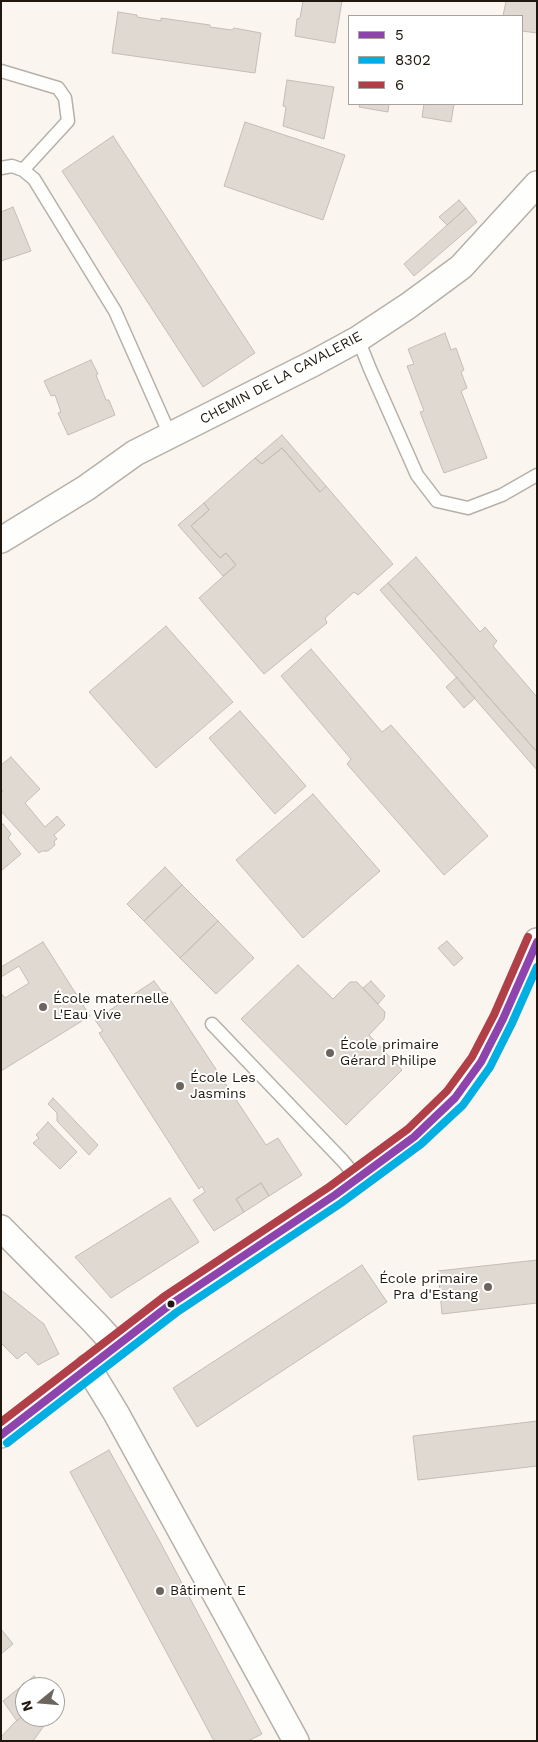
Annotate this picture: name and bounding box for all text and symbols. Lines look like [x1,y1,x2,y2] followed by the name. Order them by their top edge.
[348,15,523,105] legend
[395,26,404,44] text: 5
[395,51,431,69] text: 8302
[395,76,404,94] text: 6
[197,328,365,428] street label: CHEMIN DE LA CAVALERIE
[53,991,169,1024] place label: École maternelle L'Eau Vive
[37,1001,49,1013] marker: École maternelle L'Eau Vive
[340,1037,439,1070] place label: École primaire Gérard Philipe
[324,1047,336,1059] marker: École primaire Gérard Philipe
[190,1070,256,1102] place label: École Les Jasmins
[174,1080,186,1092] marker: École Les Jasmins
[379,1271,478,1304] place label: École primaire Pra d'Estang
[482,1281,494,1293] marker: École primaire Pra d'Estang
[166,1299,176,1309] unlabelled marker
[170,1583,246,1599] place label: Bâtiment E
[154,1585,166,1597] marker: Bâtiment E
[15,1677,65,1727] north arrow
[17,1699,36,1713] text: N

